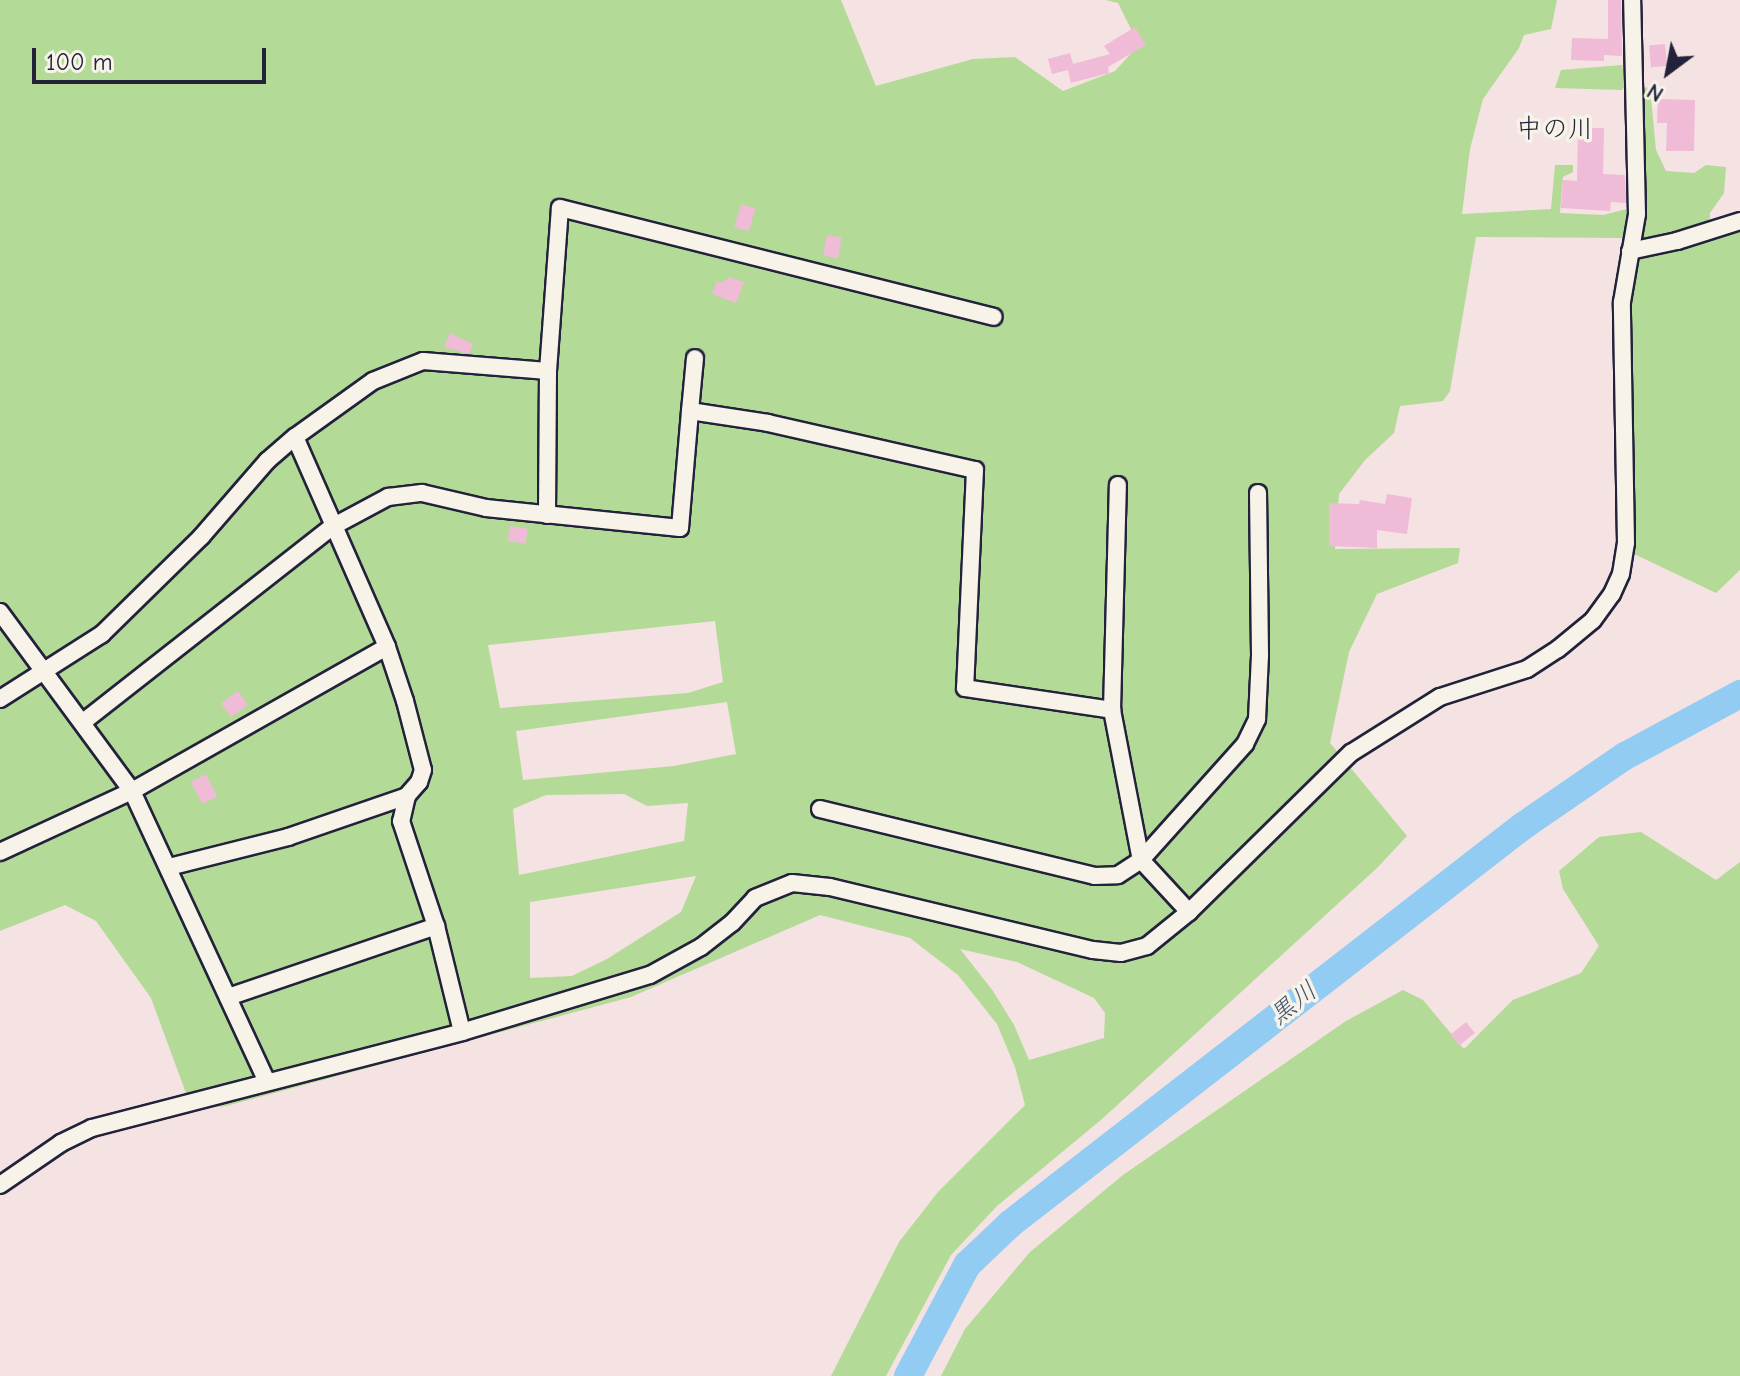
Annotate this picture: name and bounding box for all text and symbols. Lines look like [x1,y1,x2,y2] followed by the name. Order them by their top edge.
[36,32,270,82] scale bar
[1628,32,1708,112] north arrow
[46,48,113,76] text: 100 m
[1642,78,1668,107] text: N
[1516,114,1594,146] district label: 中の川
[1264,976,1324,1032] water label: 黒川

